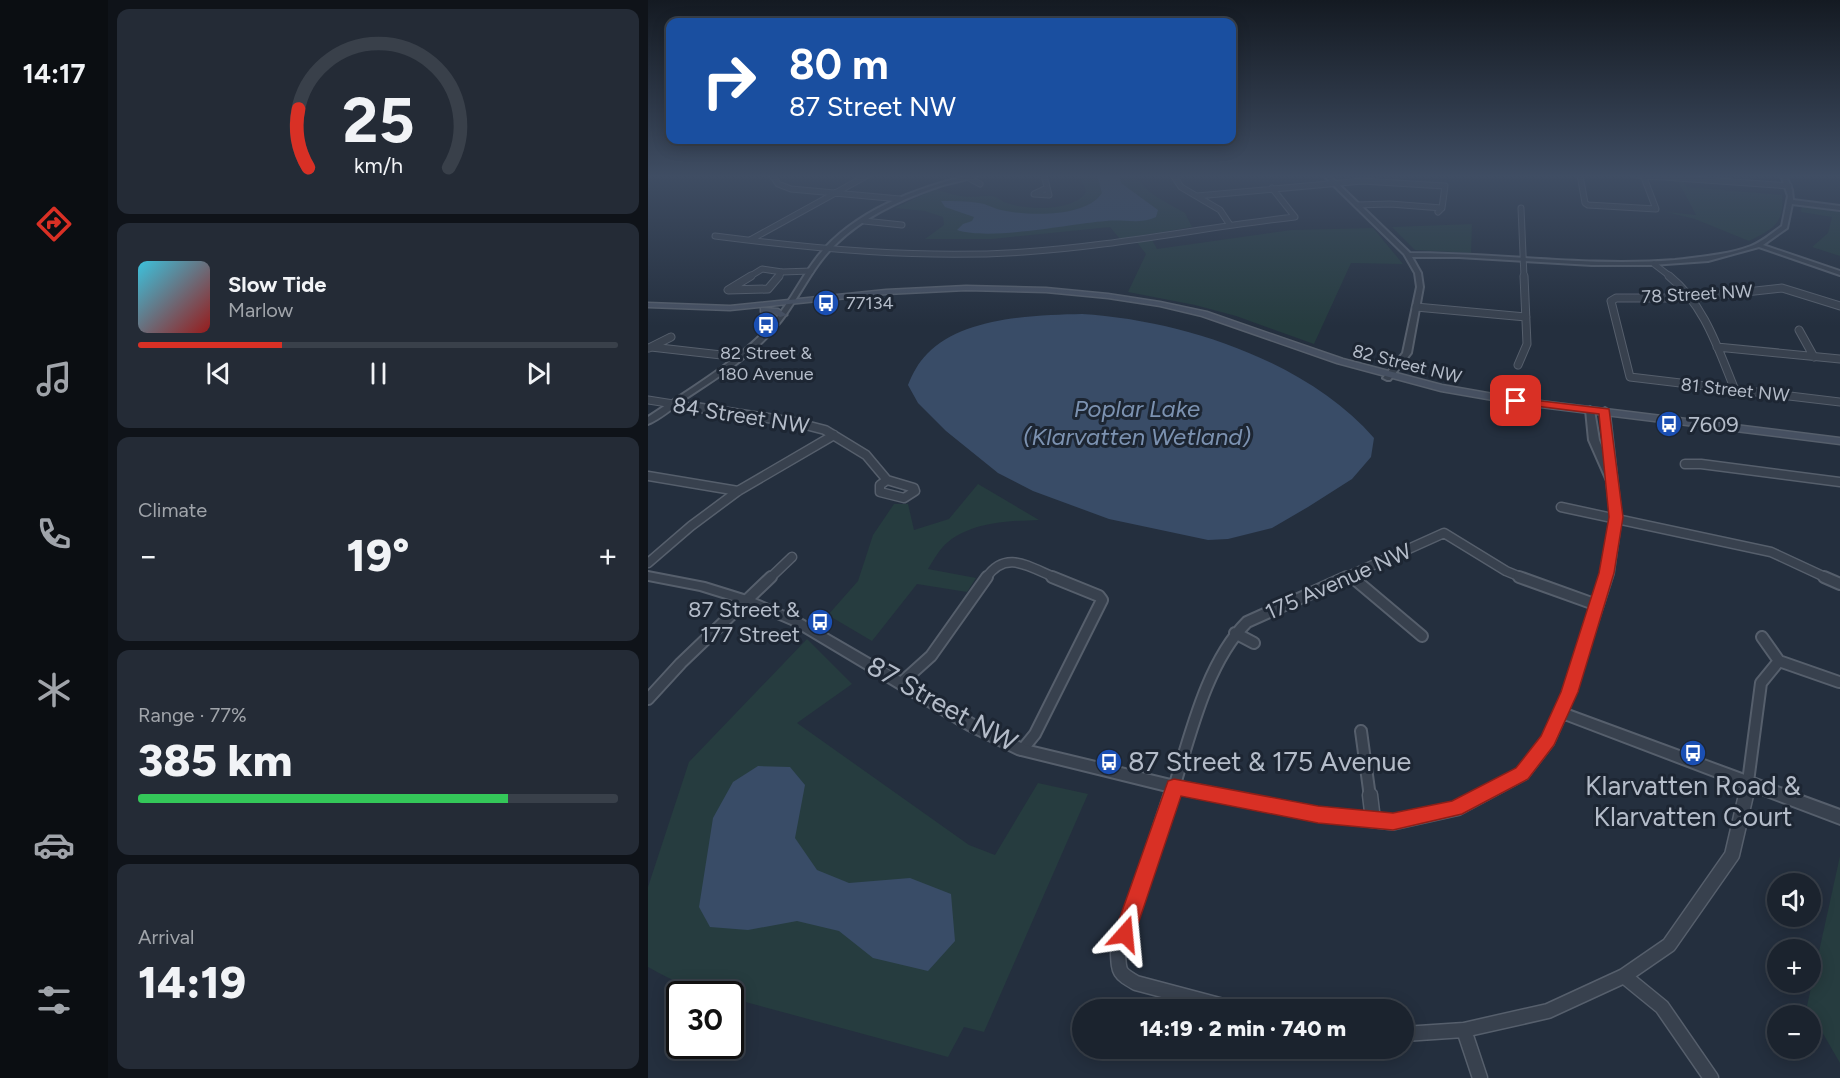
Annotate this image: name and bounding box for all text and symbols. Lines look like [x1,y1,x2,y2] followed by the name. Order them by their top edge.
[789,39,889,90] text: 80 m
[690,42,768,120] icon: right
[22,57,86,90] text: 14:17
[342,84,414,159] text: 25
[789,90,956,123] text: 87 Street NW
[354,154,402,179] text: km/h
[33,203,75,245] icon: directions
[228,271,327,298] text: Slow Tide
[1641,280,1754,308] street label: 78 Street NW
[811,288,841,318] bus stop icon: 77134
[846,292,894,314] place label: 77134
[228,298,293,322] text: Marlow
[751,310,781,340] bus stop icon: 82 Street & 180 Avenue
[1350,340,1465,388] street label: 82 Street NW
[718,342,814,385] place label: 82 Street & 180 Avenue
[202,357,235,390] icon: previous
[362,357,395,390] icon: pause
[522,357,555,390] icon: next
[33,358,75,400] icon: music
[1680,373,1791,407] street label: 81 Street NW
[1490,375,1541,426] pin
[1499,384,1532,417] icon: arrive
[671,391,811,440] street label: 84 Street NW
[1023,394,1251,451] water label: Poplar Lake (Klarvatten Wetland)
[1654,409,1684,439] bus stop icon: 7609
[1688,411,1739,438] place label: 7609
[138,498,207,522] text: Climate
[33,513,75,555] icon: phone
[347,528,409,582] text: 19°
[138,536,159,575] text: −
[597,536,618,575] text: +
[1261,537,1415,626] street label: 175 Avenue NW
[688,596,800,648] place label: 87 Street & 177 Street
[805,607,835,637] bus stop icon: 87 Street & 177 Street
[861,649,1023,758] street label: 87 Street NW
[33,669,75,711] icon: climate
[138,703,247,727] text: Range · 77%
[138,733,293,787] text: 385 km
[1678,738,1708,768] bus stop icon: Klarvatten Road & Klarvatten Court
[1128,745,1411,778] place label: 87 Street & 175 Avenue
[1094,747,1124,777] bus stop icon: 87 Street & 175 Avenue
[1585,769,1802,833] place label: Klarvatten Road & Klarvatten Court
[33,824,75,866] icon: car
[1767,873,1821,1059] map controls
[1767,873,1821,927] button: sound
[1093,902,1157,966] position arrow
[138,925,194,949] text: Arrival
[1767,939,1821,993] button: +
[138,955,246,1009] text: 14:19
[33,979,75,1021] icon: filters
[666,981,744,1059] speed limit sign: 30
[1767,1005,1821,1059] button: −
[1140,1015,1346,1042] text: 14:19 · 2 min · 740 m

